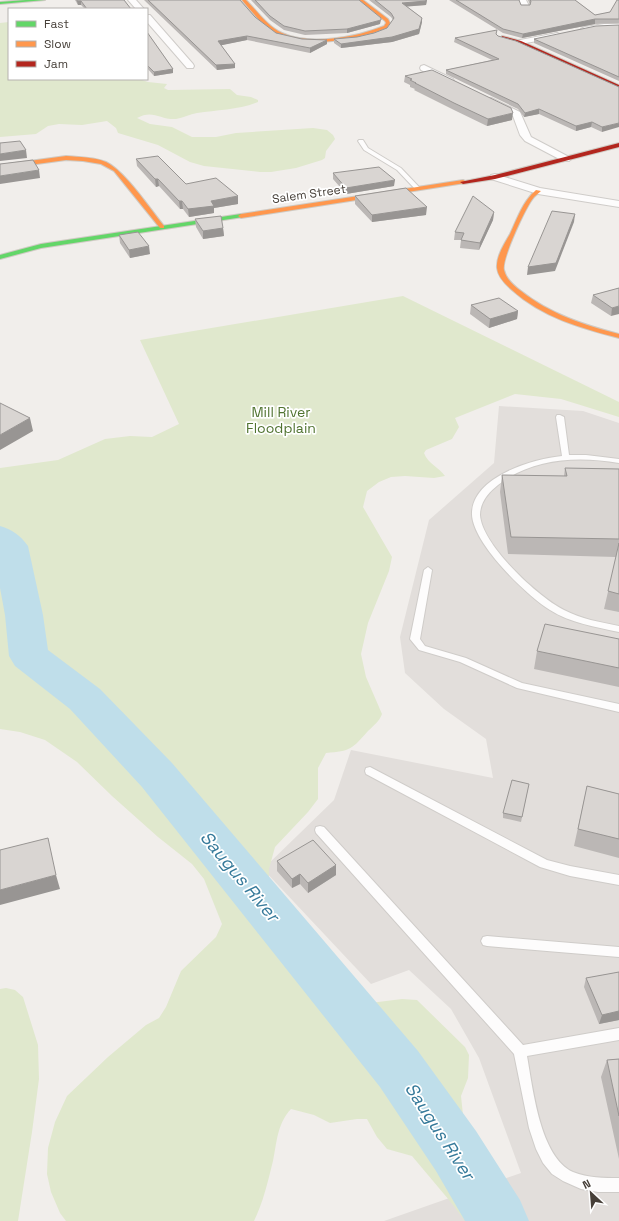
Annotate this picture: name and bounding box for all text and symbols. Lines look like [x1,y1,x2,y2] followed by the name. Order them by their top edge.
[8,8,148,80] legend
[44,16,69,32] text: Fast
[44,36,71,52] text: Slow
[44,56,68,72] text: Jam
[271,181,347,207] street label: Salem Street
[246,403,316,437] park label: Mill River Floodplain
[195,826,286,928] water label: Saugus River
[400,1078,481,1186] water label: Saugus River
[571,1173,611,1213] north arrow
[580,1176,593,1192] text: N

